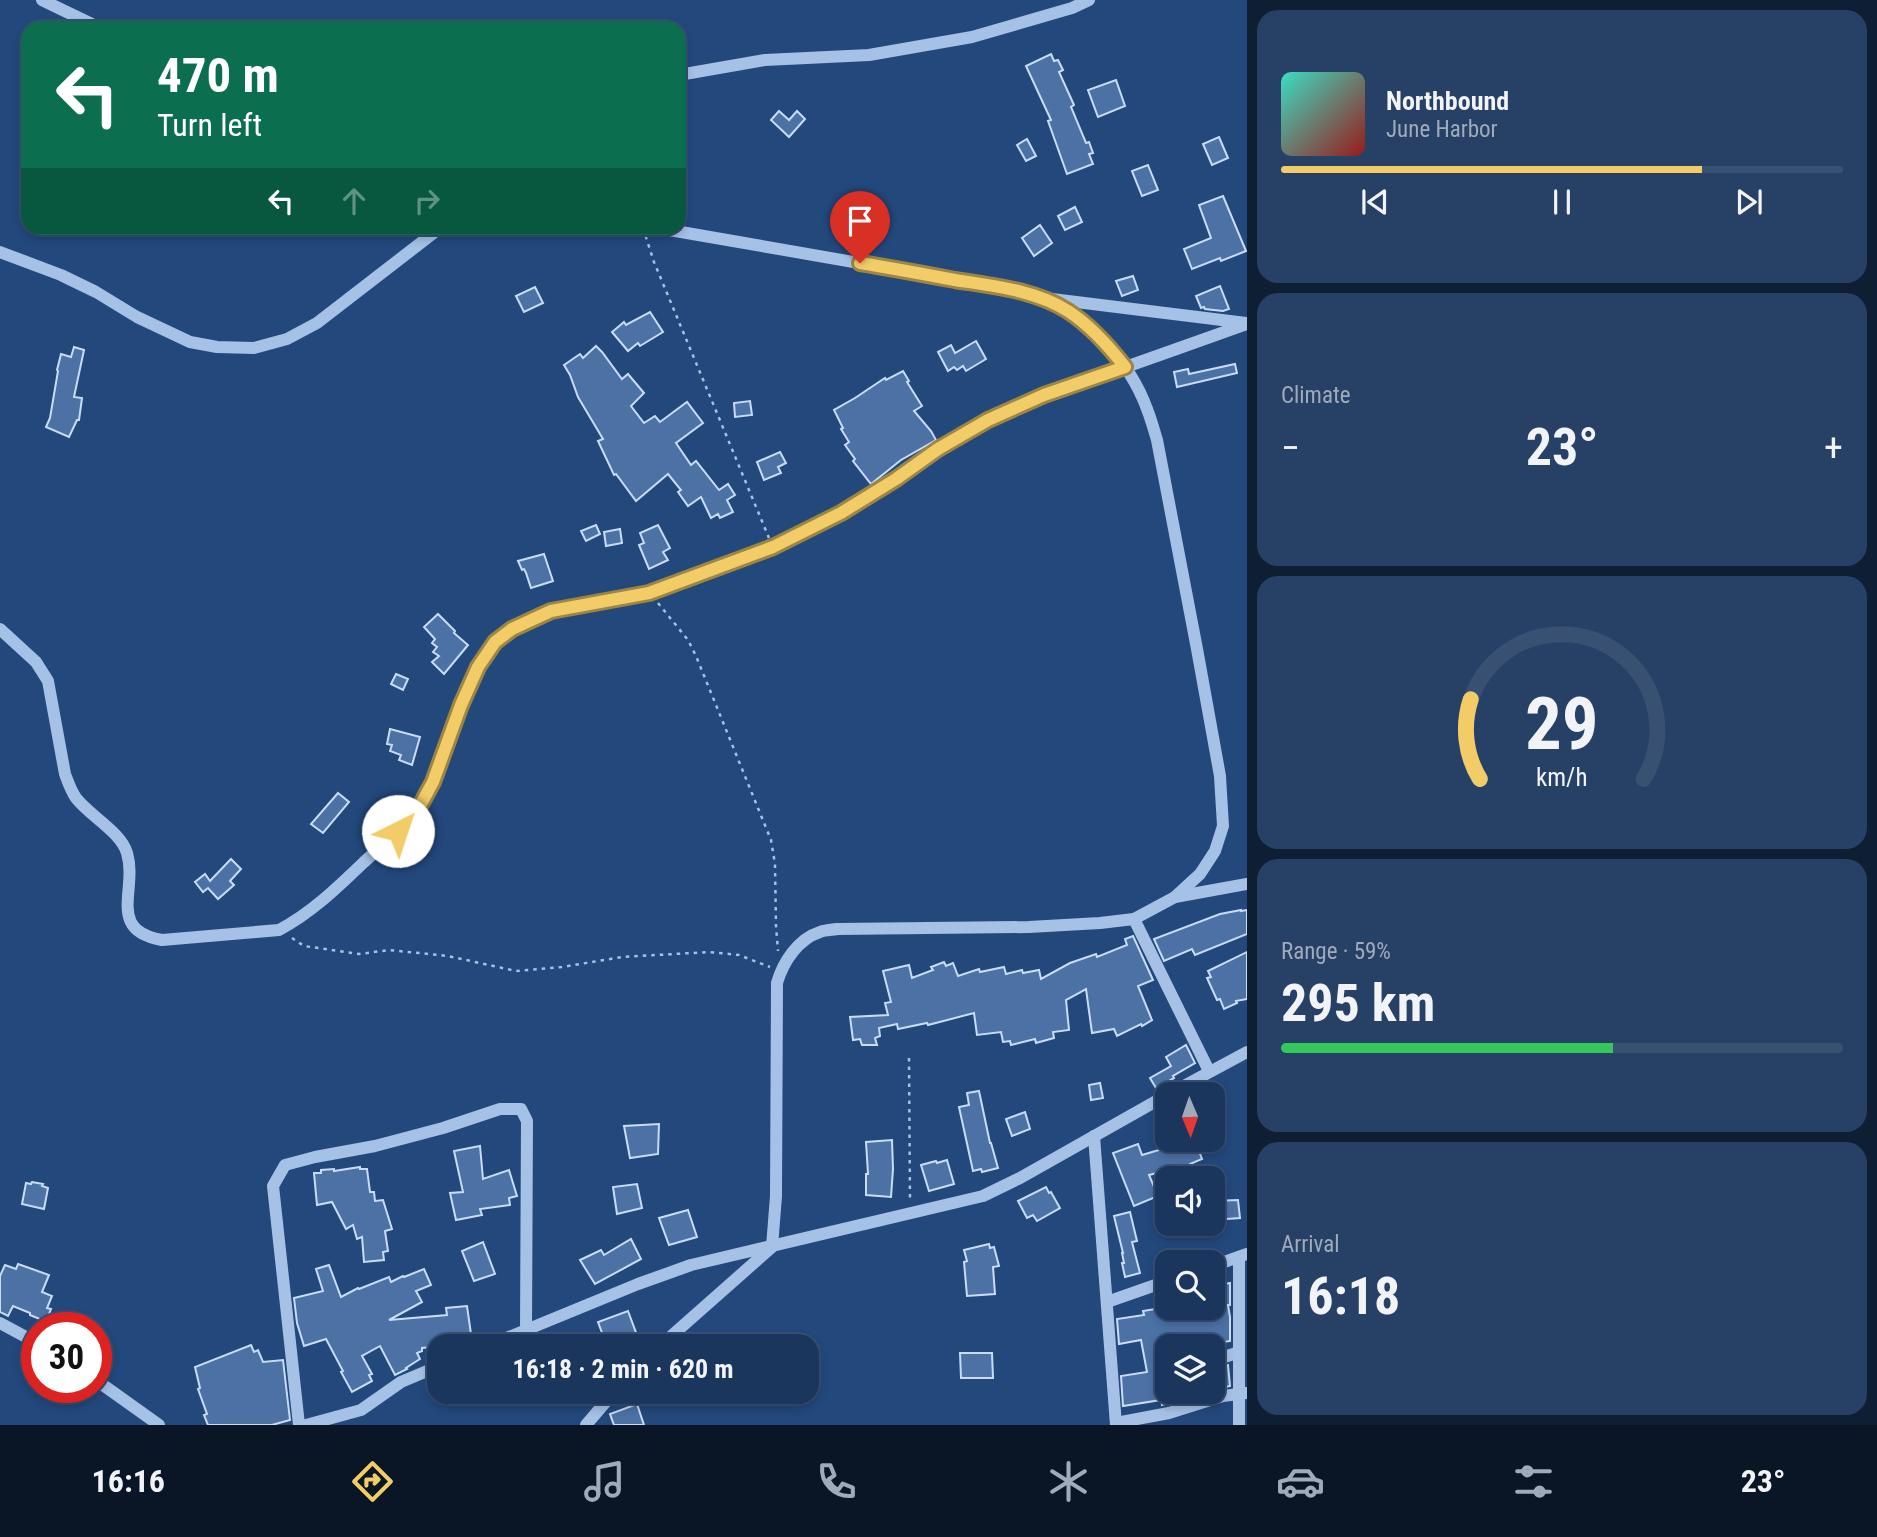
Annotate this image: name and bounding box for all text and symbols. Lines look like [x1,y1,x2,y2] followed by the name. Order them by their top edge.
[157,47,279,104] text: 470 m
[42,49,133,140] icon: left
[1386,86,1509,116] text: Northbound
[157,106,262,144] text: Turn left
[1386,116,1498,143] text: June Harbor
[262,182,300,220] icon: left
[335,182,373,220] icon: ahead
[408,182,446,220] icon: right
[1356,183,1394,221] icon: previous
[1543,183,1581,221] icon: pause
[1730,183,1768,221] icon: next
[830,191,890,263] pin
[841,202,879,240] icon: arrive
[1281,382,1351,409] text: Climate
[1526,417,1598,478] text: 23°
[1281,426,1300,470] text: −
[1824,426,1843,470] text: +
[1525,681,1599,767] text: 29
[1536,762,1588,791] text: km/h
[361,794,435,868] position arrow
[1281,938,1391,965] text: Range · 59%
[1281,973,1435,1034] text: 295 km
[1155,1082,1225,1152] north arrow
[1155,1082,1225,1404] map controls
[1155,1166,1225,1236] button: sound
[1281,1231,1340,1258] text: Arrival
[1155,1250,1225,1320] button: search
[1281,1266,1400,1327] text: 16:18
[21,1312,112,1403] speed limit sign: 30
[1155,1334,1225,1404] button: layers
[513,1354,733,1384] text: 16:18 · 2 min · 620 m
[348,1457,397,1506] icon: directions
[580,1457,629,1506] icon: music
[812,1457,861,1506] icon: phone
[1044,1457,1093,1506] icon: climate
[1276,1457,1325,1506] icon: car
[1509,1457,1558,1506] icon: filters
[92,1462,165,1500] text: 16:16
[1741,1462,1785,1500] text: 23°

